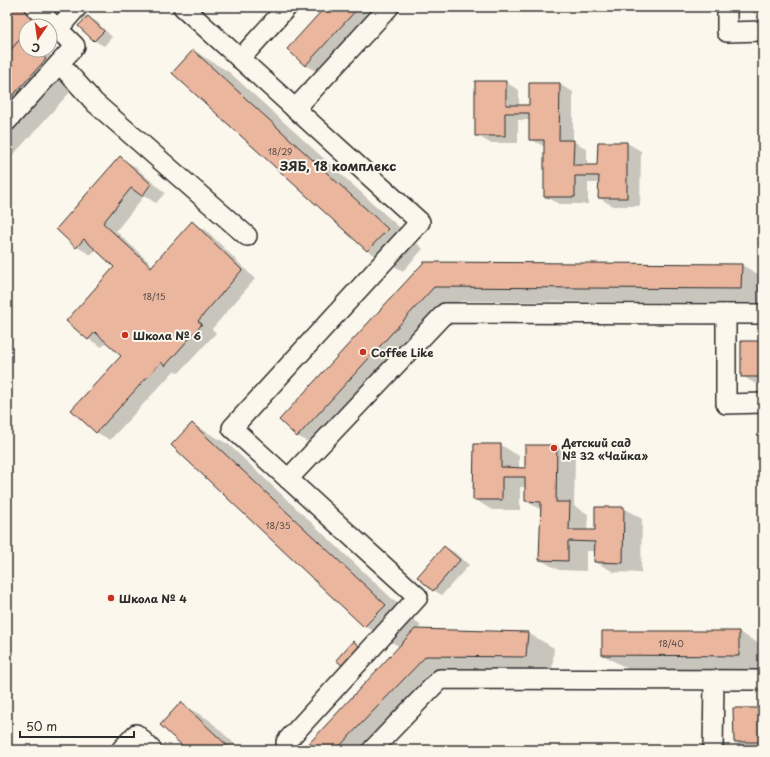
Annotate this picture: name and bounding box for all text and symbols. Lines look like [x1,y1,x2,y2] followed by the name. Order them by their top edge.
[18,18,58,58] north arrow
[30,39,42,57] text: С
[268,144,292,158] house number: 18/29
[279,156,396,175] district label: ЗЯБ, 18 комплекс
[142,289,166,303] house number: 18/15
[133,327,201,344] place label: Школа № 6
[120,330,130,340] marker: Школа № 6
[371,344,434,361] place label: Coffee Like
[358,347,368,357] marker: Coffee Like
[561,434,648,464] place label: Детский сад № 32 «Чайка»
[549,443,559,453] marker: Детский сад № 32 «Чайка»
[266,518,291,532] house number: 18/35
[119,590,187,607] place label: Школа № 4
[106,593,116,603] marker: Школа № 4
[658,636,684,650] house number: 18/40
[20,713,134,739] scale bar
[26,717,57,735] text: 50 m

